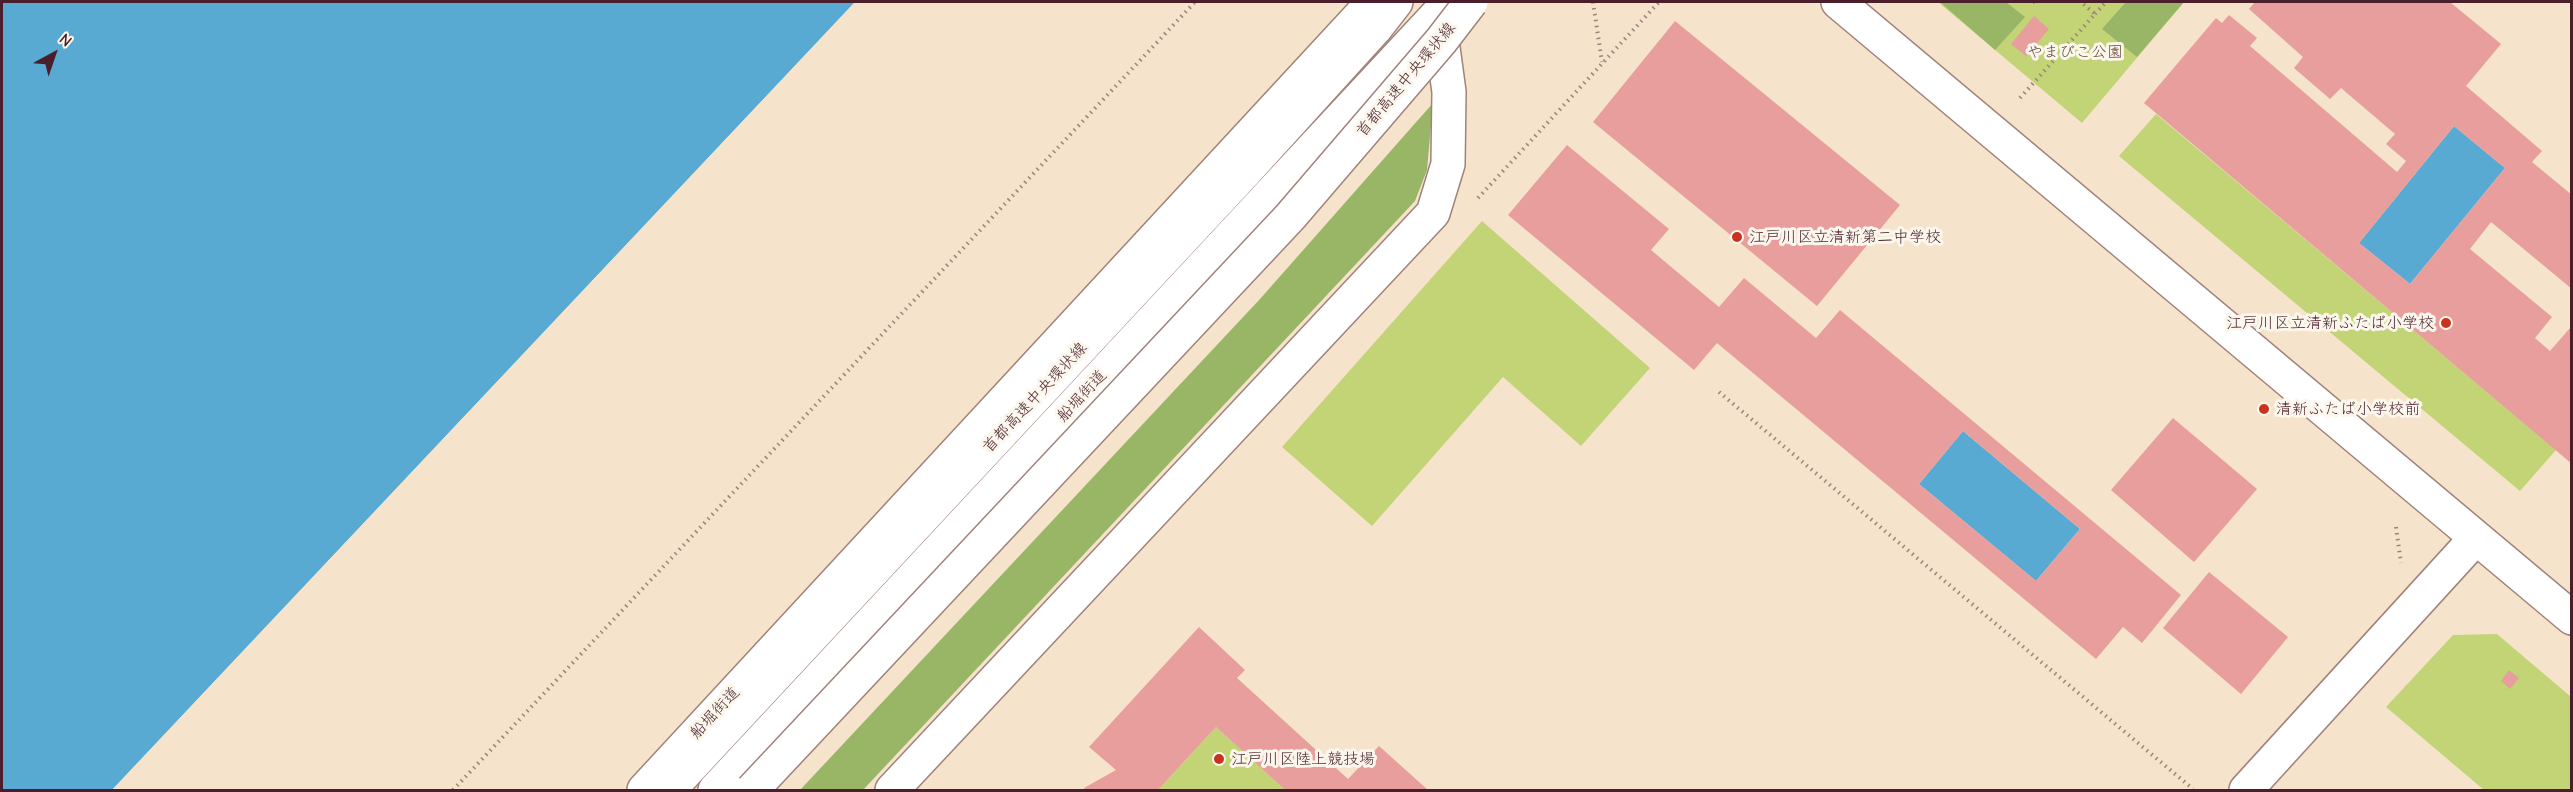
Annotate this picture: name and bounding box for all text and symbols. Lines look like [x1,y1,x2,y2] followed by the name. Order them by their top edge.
[1352,19,1460,141] street label: 首都高速中央環状線
[24,24,84,84] north arrow
[56,30,75,50] text: N
[2027,42,2123,62] park label: やまびこ公園
[1749,227,1941,247] place label: 江戸川区立清新第二中学校
[1730,230,1744,244] marker: 江戸川区立清新第二中学校
[2226,313,2434,333] place label: 江戸川区立清新ふたば小学校
[2439,316,2453,330] marker: 江戸川区立清新ふたば小学校
[979,339,1091,457] street label: 首都高速中央環状線
[1053,366,1111,426] street label: 船堀街道
[2276,399,2420,419] place label: 清新ふたば小学校前
[2257,402,2271,416] marker: 清新ふたば小学校前
[686,683,744,743] street label: 船堀街道
[1231,749,1375,769] place label: 江戸川区陸上競技場
[1212,752,1226,766] marker: 江戸川区陸上競技場

